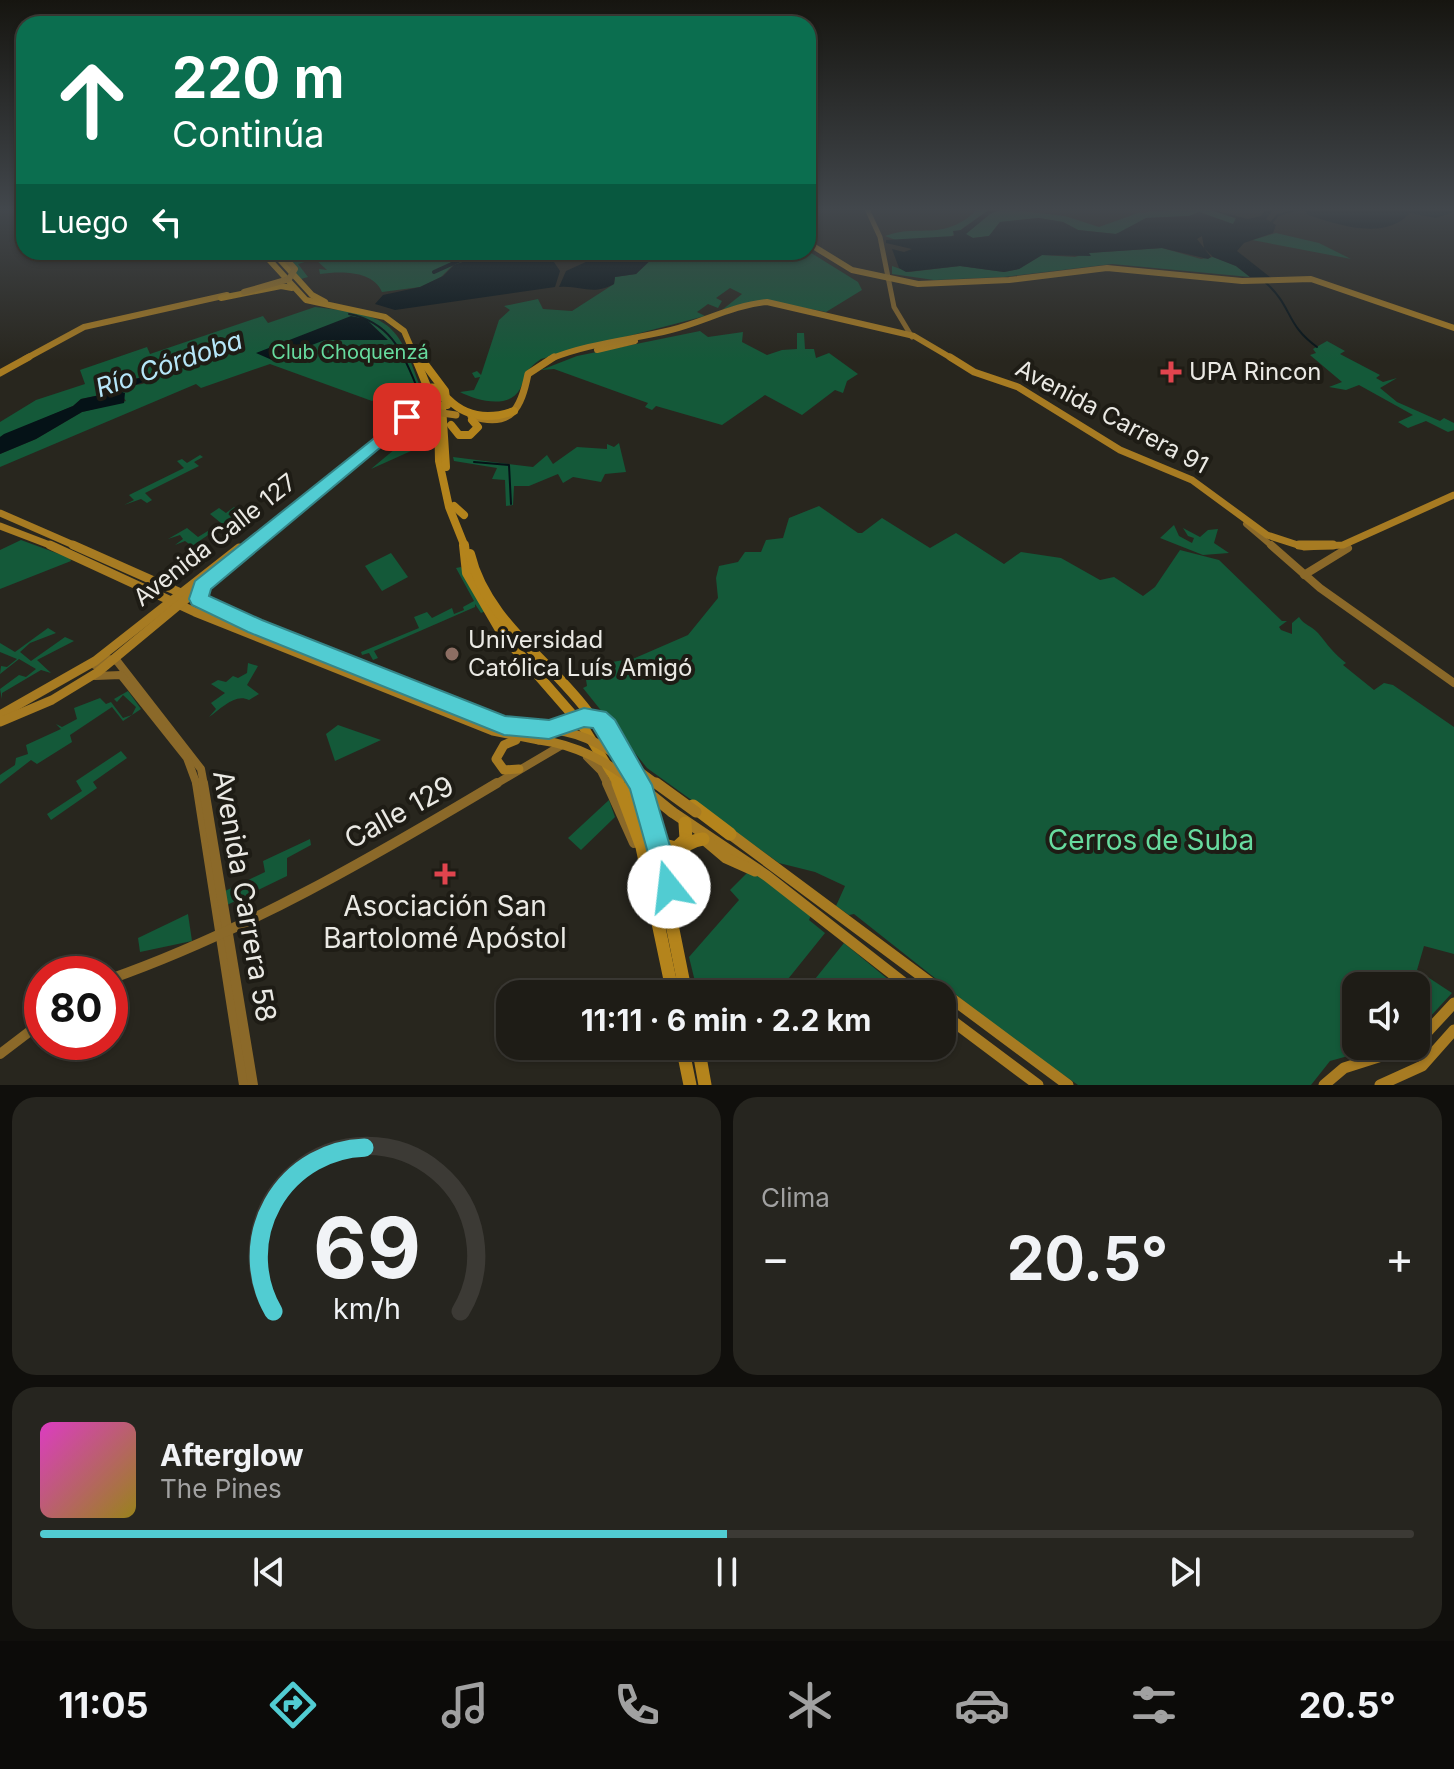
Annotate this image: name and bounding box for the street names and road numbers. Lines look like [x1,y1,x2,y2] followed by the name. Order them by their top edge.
[1011,354,1213,480] street label: Avenida Carrera 91
[128,467,302,612] street label: Avenida Calle 127
[206,767,284,1025] street label: Avenida Carrera 58
[338,768,460,856] street label: Calle 129

